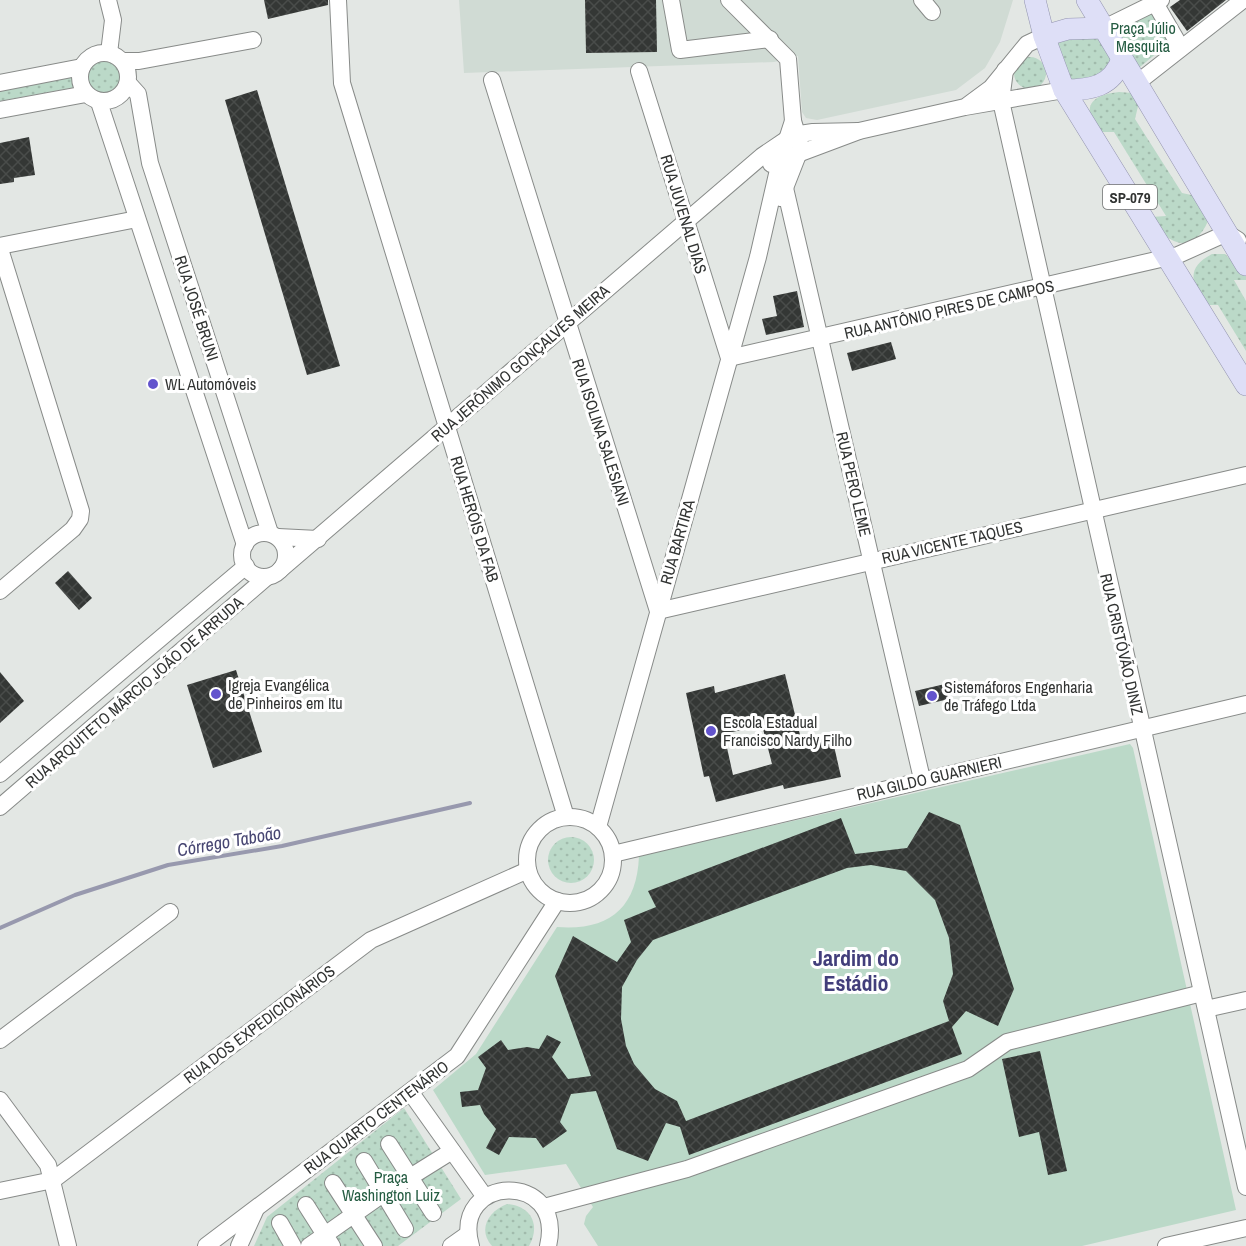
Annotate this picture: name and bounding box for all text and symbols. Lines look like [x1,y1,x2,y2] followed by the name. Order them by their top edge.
[1110,17,1176,57] park label: Praça Júlio Mesquita
[655,152,713,276] street label: RUA JUVENAL DIAS
[1103,185,1157,209] road number: SP-079
[170,253,224,363] street label: RUA JOSÉ BRUNI
[842,274,1056,344] street label: RUA ANTÔNIO PIRES DE CAMPOS
[426,279,614,447] street label: RUA JERÔNIMO GONÇALVES MEIRA
[567,356,635,508] street label: RUA ISOLINA SALESIANI
[165,373,256,395] place label: WL Automóveis
[146,377,160,391] marker: WL Automóveis
[831,429,877,539] street label: RUA PERO LEME
[445,453,505,585] street label: RUA HERÓIS DA FAB
[654,497,700,587] street label: RUA BARTIRA
[879,515,1025,569] street label: RUA VICENTE TAQUES
[1095,571,1149,717] street label: RUA CRISTÓVÃO DINIZ
[20,591,248,793] street label: RUA ARQUITETO MÁRCIO JOÃO DE ARRUDA
[228,674,343,714] place label: Igreja Evangélica de Pinheiros em Itu
[944,676,1093,716] place label: Sistemáforos Engenharia de Tráfego Ltda
[209,687,223,701] marker: Igreja Evangélica de Pinheiros em Itu
[925,689,939,703] marker: Sistemáforos Engenharia de Tráfego Ltda
[723,711,852,751] place label: Escola Estadual Francisco Nardy Filho
[704,724,718,738] marker: Escola Estadual Francisco Nardy Filho
[854,751,1004,805] street label: RUA GILDO GUARNIERI
[175,820,283,862] water label: Córrego Taboão
[813,943,899,998] district label: Jardim do Estádio
[179,960,339,1088] street label: RUA DOS EXPEDICIONÁRIOS
[299,1055,453,1179] street label: RUA QUARTO CENTENÁRIO
[342,1166,440,1206] park label: Praça Washington Luiz

